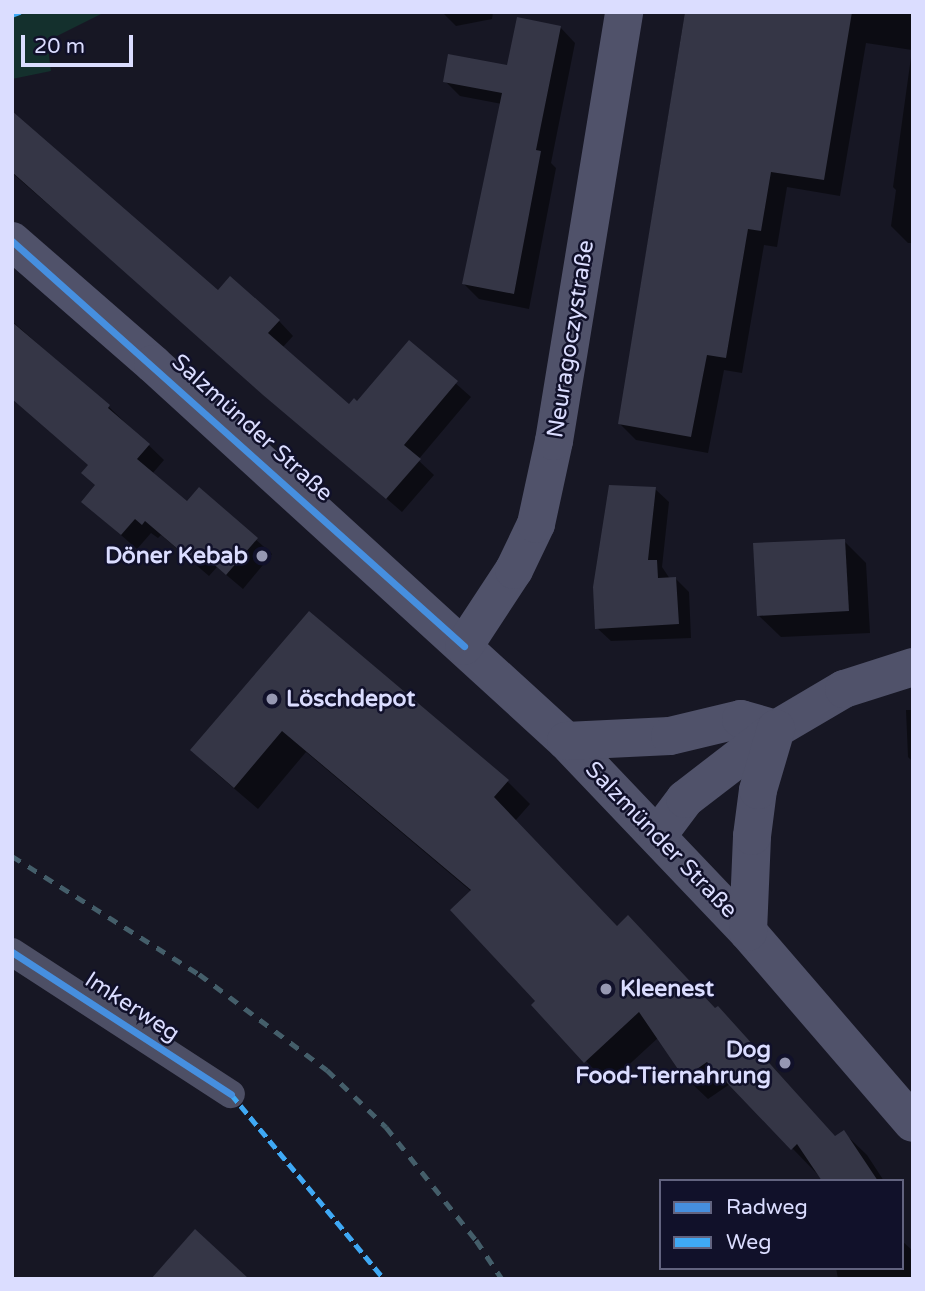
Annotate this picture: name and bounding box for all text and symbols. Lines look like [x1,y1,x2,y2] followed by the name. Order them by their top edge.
[24,21,136,65] scale bar
[34,34,85,59] text: 20 m
[542,238,600,440] street label: Neuragoczystraße
[166,349,338,507] street label: Salzmünder Straße
[105,542,248,570] place label: Döner Kebab
[254,548,270,564] marker: Döner Kebab
[286,685,415,713] place label: Löschdepot
[264,691,280,707] marker: Löschdepot
[579,756,743,924] street label: Salzmünder Straße
[80,966,184,1048] street label: Imkerweg
[620,975,714,1003] place label: Kleenest
[598,981,614,997] marker: Kleenest
[575,1036,771,1090] place label: Dog Food-Tiernahrung
[777,1055,793,1071] marker: Dog Food-Tiernahrung
[659,1179,904,1270] legend
[726,1195,808,1220] text: Radweg
[726,1230,771,1255] text: Weg

